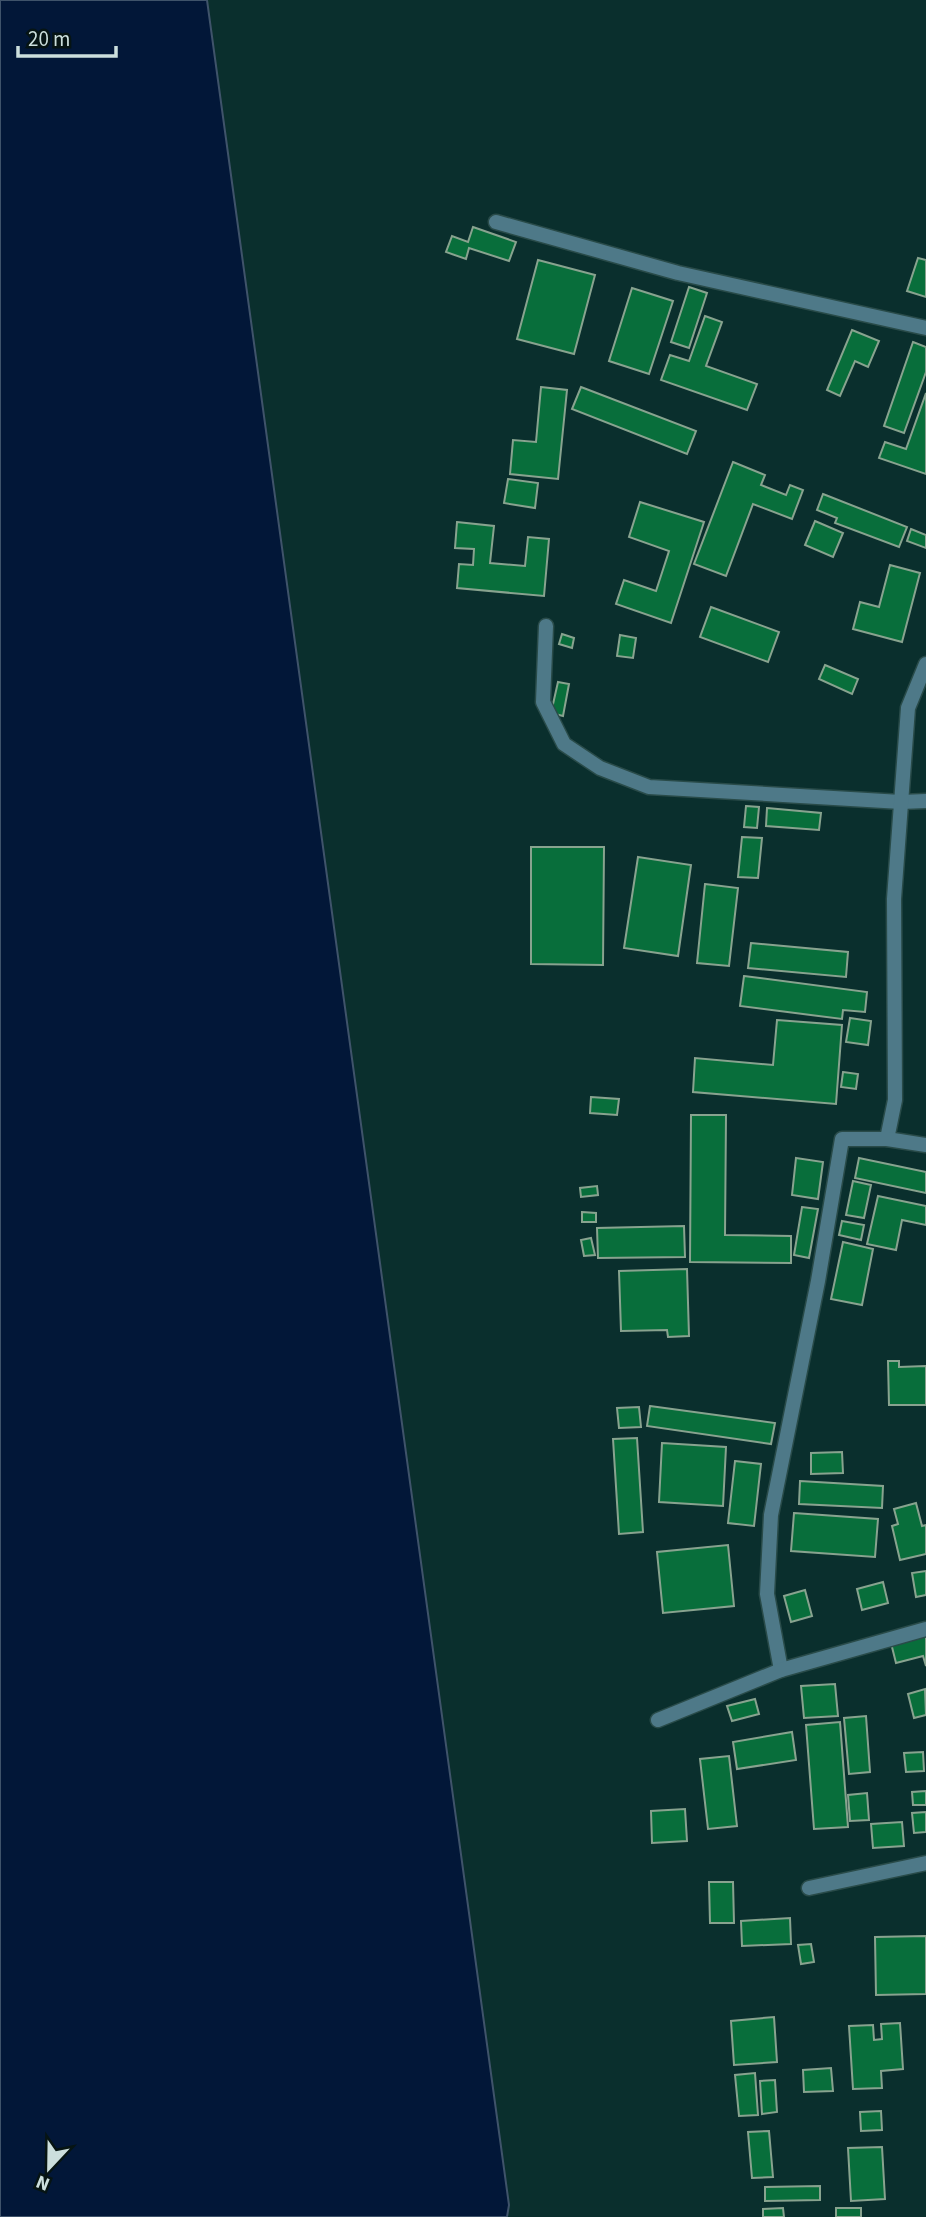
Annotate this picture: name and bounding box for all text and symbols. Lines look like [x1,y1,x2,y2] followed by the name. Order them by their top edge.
[18,14,116,58] scale bar
[28,24,70,54] text: 20 m
[14,2133,84,2203] north arrow
[32,2167,54,2197] text: N

